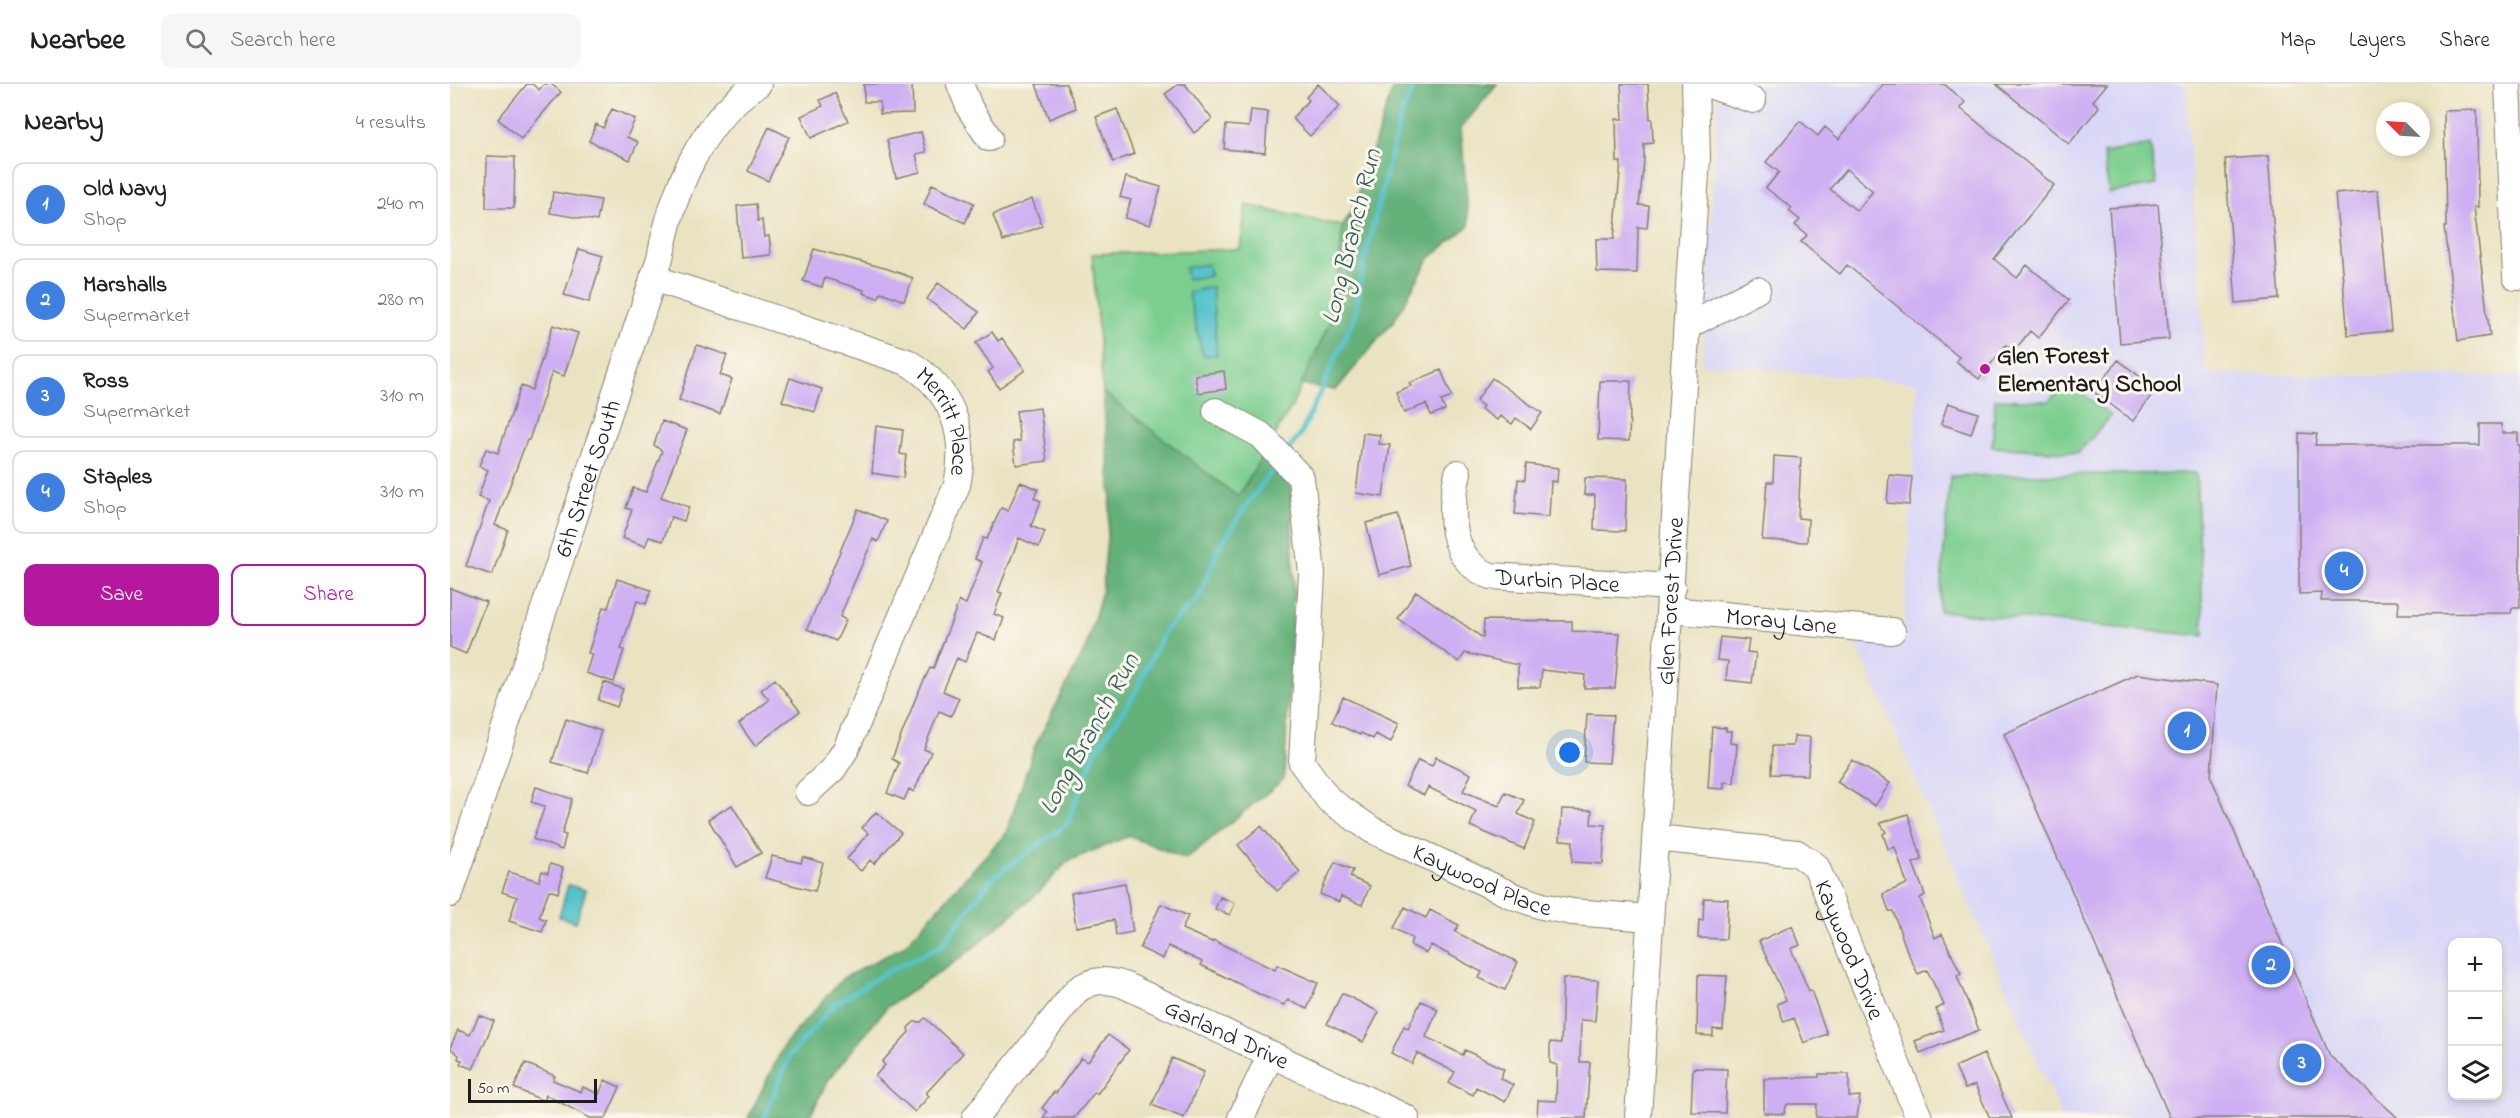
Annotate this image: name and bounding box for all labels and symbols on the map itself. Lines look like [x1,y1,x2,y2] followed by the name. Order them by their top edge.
[2376,102,2430,156] north arrow
[1313,144,1393,328] water label: Long Branch Run
[1997,340,2181,404] place label: Glen Forest Elementary School
[907,360,975,478] street label: Merritt Place
[1978,362,1992,376] marker: Glen Forest Elementary School
[547,396,632,562] street label: 6th Street South
[1650,516,1695,686] street label: Glen Forest Drive
[2324,548,2364,594] pin: 4
[1493,561,1621,604] street label: Durbin Place
[1724,600,1839,646] street label: Moray Lane
[1031,646,1151,822] water label: Long Branch Run
[2168,708,2206,754] pin: 1
[1555,738,1584,767] your location
[1406,836,1554,927] street label: Kaywood Place
[1804,875,1892,1026] street label: Kaywood Drive
[2252,942,2290,988] pin: 2
[1158,991,1294,1080] street label: Garland Drive
[2282,1040,2322,1086] pin: 3
[468,1076,597,1104] scale bar

